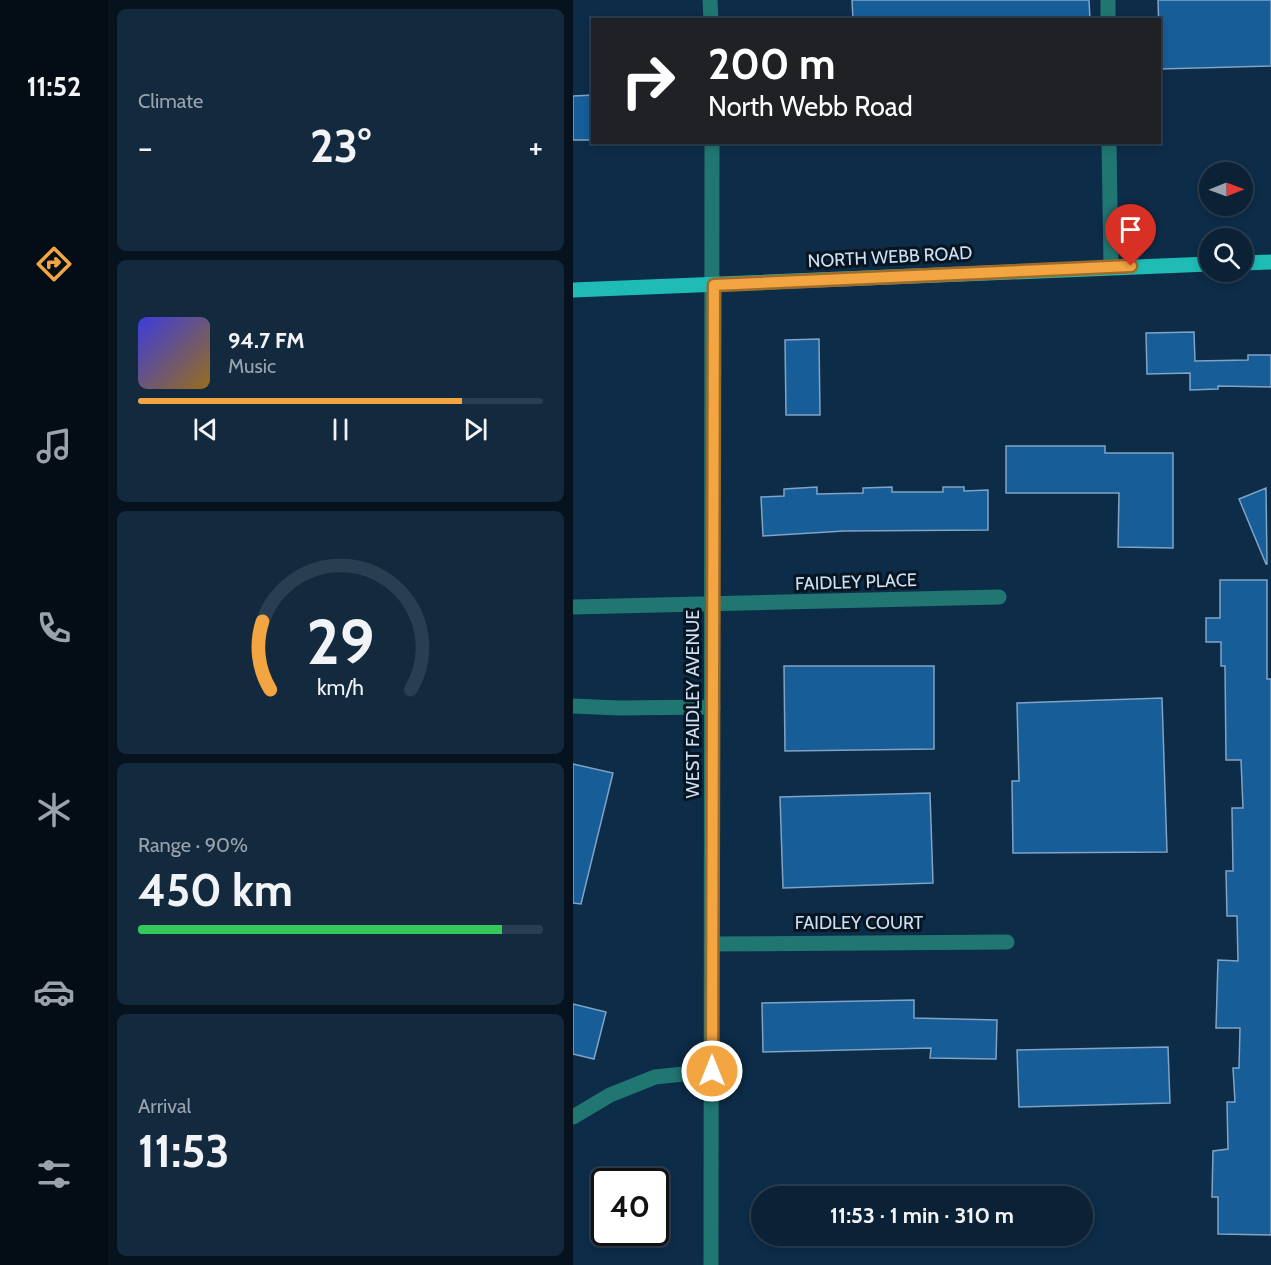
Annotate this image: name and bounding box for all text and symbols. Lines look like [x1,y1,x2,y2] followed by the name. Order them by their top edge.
[708,38,835,90] text: 200 m
[609,42,687,120] icon: right
[27,70,81,103] text: 11:52
[138,89,203,113] text: Climate
[708,90,913,123] text: North Webb Road
[310,119,371,173] text: 23°
[138,127,153,167] text: −
[528,127,543,167] text: +
[1199,162,1253,216] north arrow
[1199,162,1253,282] map controls
[1105,204,1156,266] pin
[1114,213,1147,246] icon: arrive
[1199,228,1253,282] button: search
[807,242,973,272] street label: NORTH WEBB ROAD
[33,243,75,285] icon: directions
[228,327,305,354] text: 94.7 FM
[228,354,276,378] text: Music
[189,413,222,446] icon: previous
[324,413,357,446] icon: pause
[459,413,492,446] icon: next
[33,425,75,467] icon: music
[795,569,917,595] street label: FAIDLEY PLACE
[306,604,375,680] text: 29
[33,607,75,649] icon: phone
[682,610,704,798] street label: WEST FAIDLEY AVENUE
[317,674,364,700] text: km/h
[33,789,75,831] icon: climate
[138,833,248,857] text: Range · 90%
[138,863,293,917] text: 450 km
[795,912,924,934] street label: FAIDLEY COURT
[33,971,75,1013] icon: car
[680,1039,744,1103] position arrow
[138,1094,191,1118] text: Arrival
[138,1124,230,1178] text: 11:53
[33,1153,75,1195] icon: filters
[591,1168,669,1246] speed limit sign: 40
[830,1202,1014,1229] text: 11:53 · 1 min · 310 m

